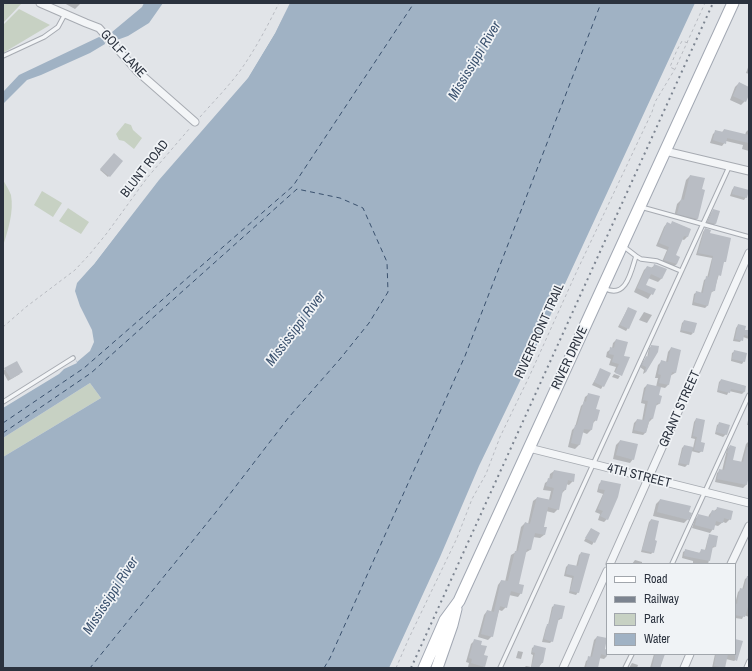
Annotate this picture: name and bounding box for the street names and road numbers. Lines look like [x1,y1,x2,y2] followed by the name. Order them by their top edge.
[97,27,149,81] street label: GOLF LANE
[118,137,172,201] street label: BLUNT ROAD
[512,281,568,381] street label: RIVERFRONT TRAIL
[549,324,591,392] street label: RIVER DRIVE
[656,368,704,450] street label: GRANT STREET
[606,461,672,491] street label: 4TH STREET

